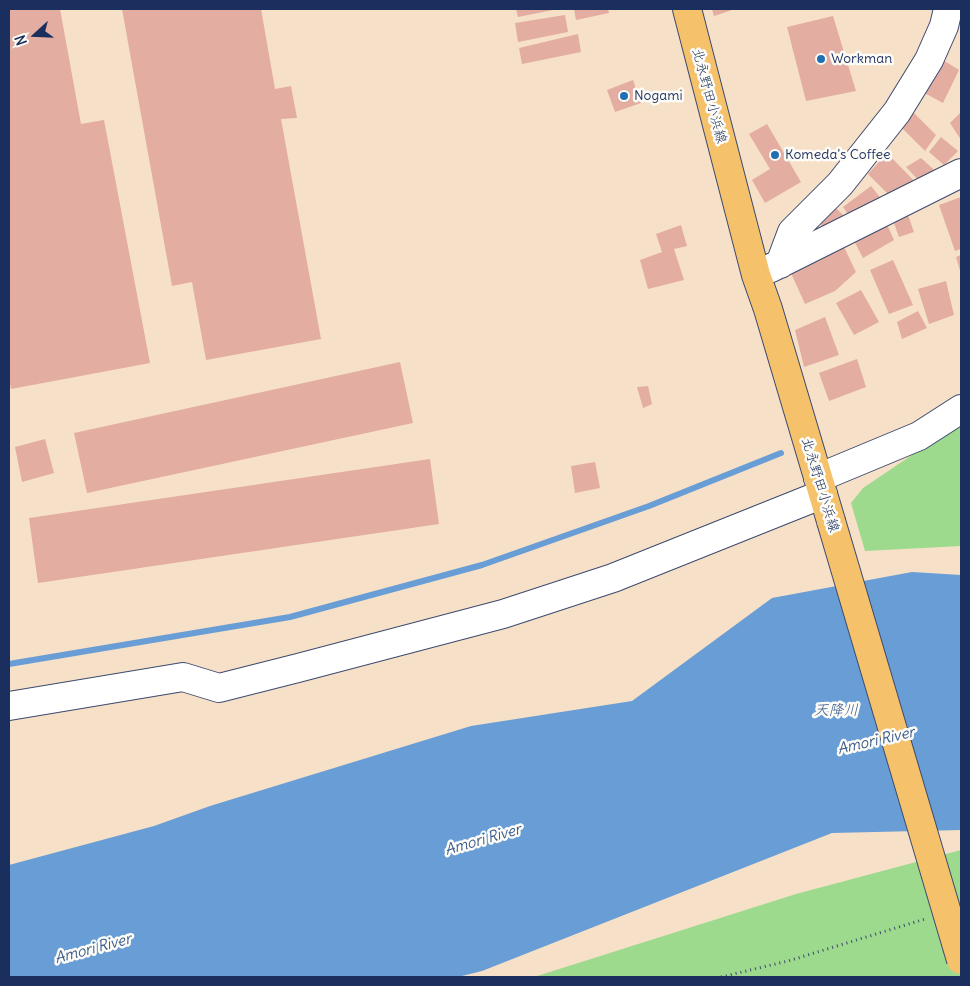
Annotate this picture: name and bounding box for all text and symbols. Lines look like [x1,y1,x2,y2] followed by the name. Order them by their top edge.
[10,10,60,60] north arrow
[11,33,31,48] text: N
[688,46,730,146] street label: 北永野田小浜線
[831,51,892,67] place label: Workman
[815,53,827,65] marker: Workman
[634,88,683,104] place label: Nogami
[618,90,630,102] marker: Nogami
[785,147,891,163] place label: Komeda's Coffee
[769,149,781,161] marker: Komeda's Coffee
[798,436,842,534] street label: 北永野田小浜線
[814,702,858,720] water label: 天降川
[836,723,916,759] water label: Amori River
[443,821,523,859] water label: Amori River
[53,930,133,968] water label: Amori River

